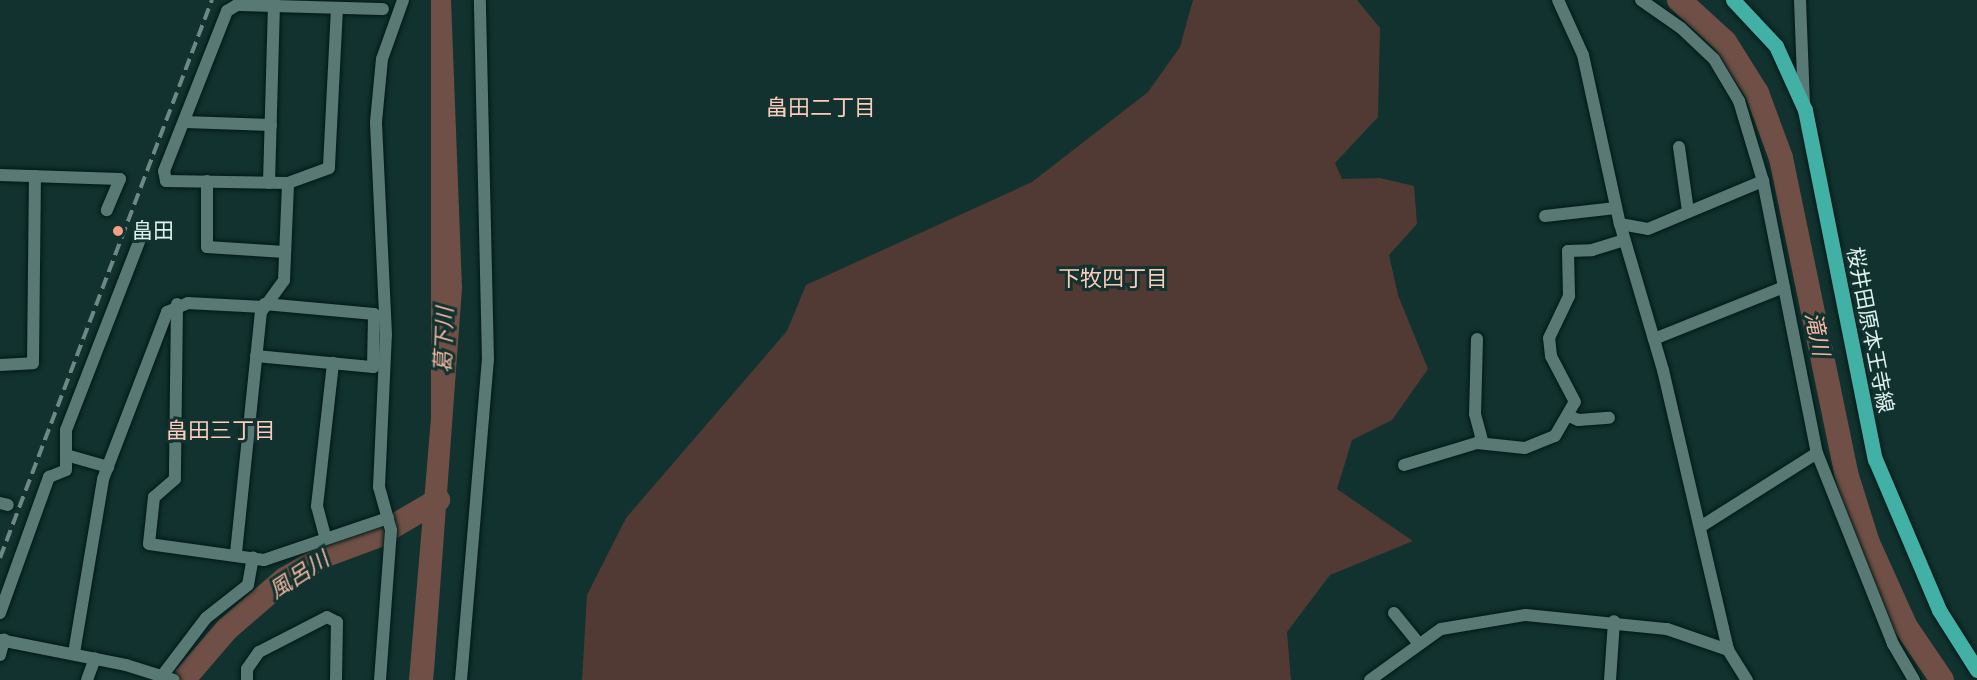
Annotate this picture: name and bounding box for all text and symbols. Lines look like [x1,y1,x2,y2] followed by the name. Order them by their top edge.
[766,95,876,121] district label: 畠田二丁目
[132,218,174,244] place label: 畠田
[109,222,127,240] marker: 畠田
[1842,245,1898,415] street label: 桜井田原本王寺線
[1058,266,1168,292] district label: 下牧四丁目
[430,307,458,373] water label: 葛下川
[1800,310,1834,358] water label: 滝川
[166,418,276,444] district label: 畠田三丁目
[264,546,334,604] water label: 風呂川

